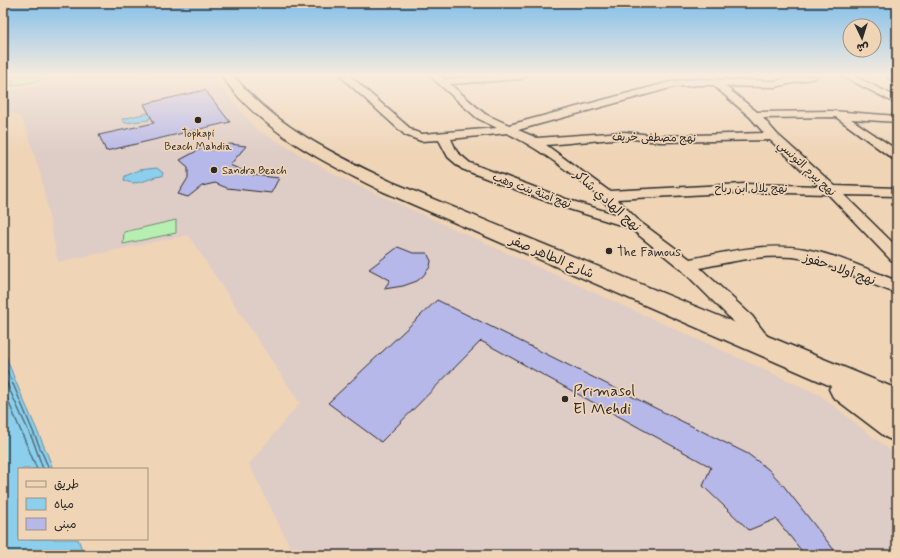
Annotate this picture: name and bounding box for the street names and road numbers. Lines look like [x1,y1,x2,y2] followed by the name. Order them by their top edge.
[612,130,696,146] street label: نهج مصطفى خريف
[772,138,838,202] street label: نهج بيرم التونسي
[569,166,644,236] street label: نهج الهادي شاكر
[490,170,573,212] street label: نهج آمنة بنت وهب
[715,182,787,196] street label: نهج بلال ابن رباح
[506,232,596,283] street label: شارع الطاهر صفر
[800,249,878,290] street label: نهج أولاد حفوز

